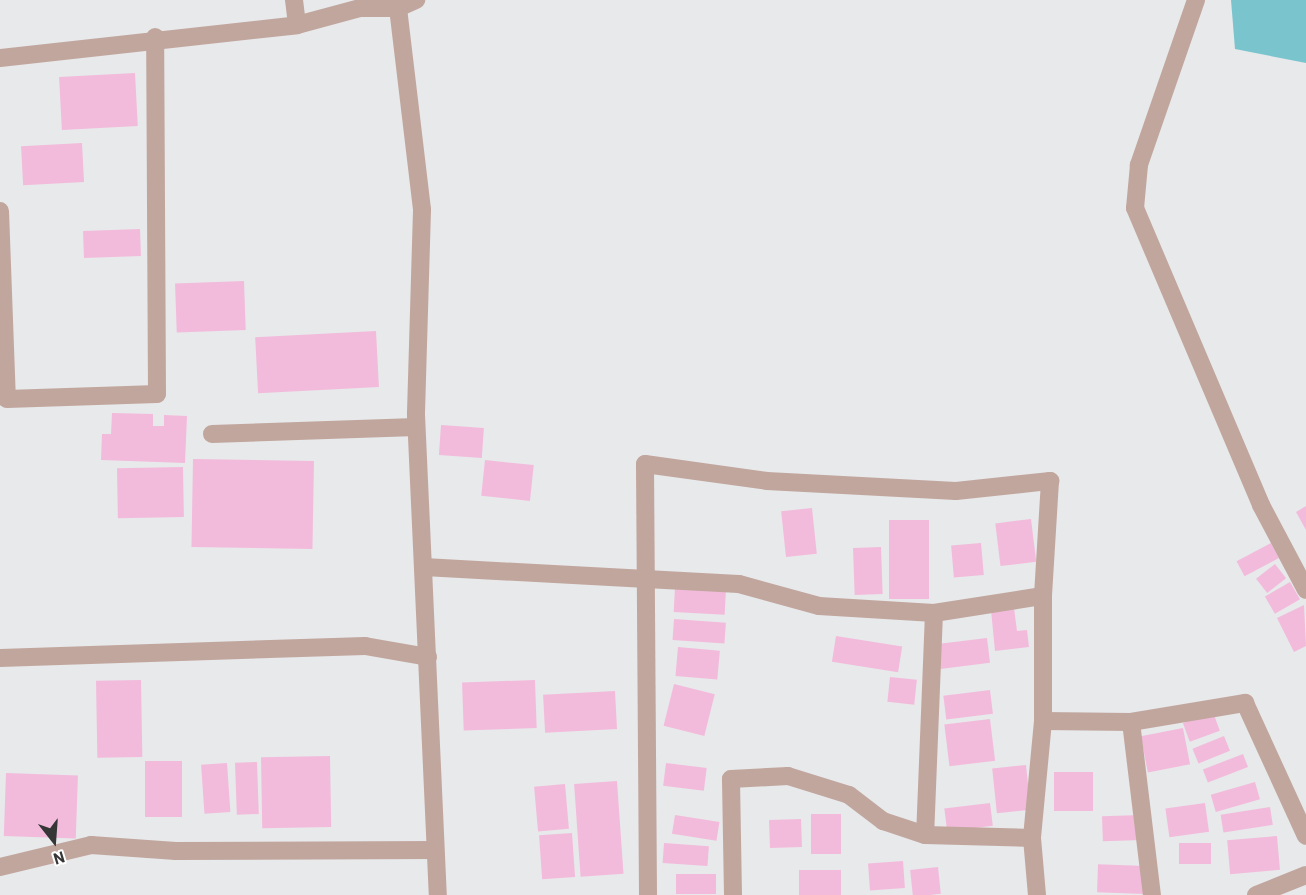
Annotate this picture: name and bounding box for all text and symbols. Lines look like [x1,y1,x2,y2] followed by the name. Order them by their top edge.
[24,811,84,871] north arrow
[52,848,67,869] text: N

